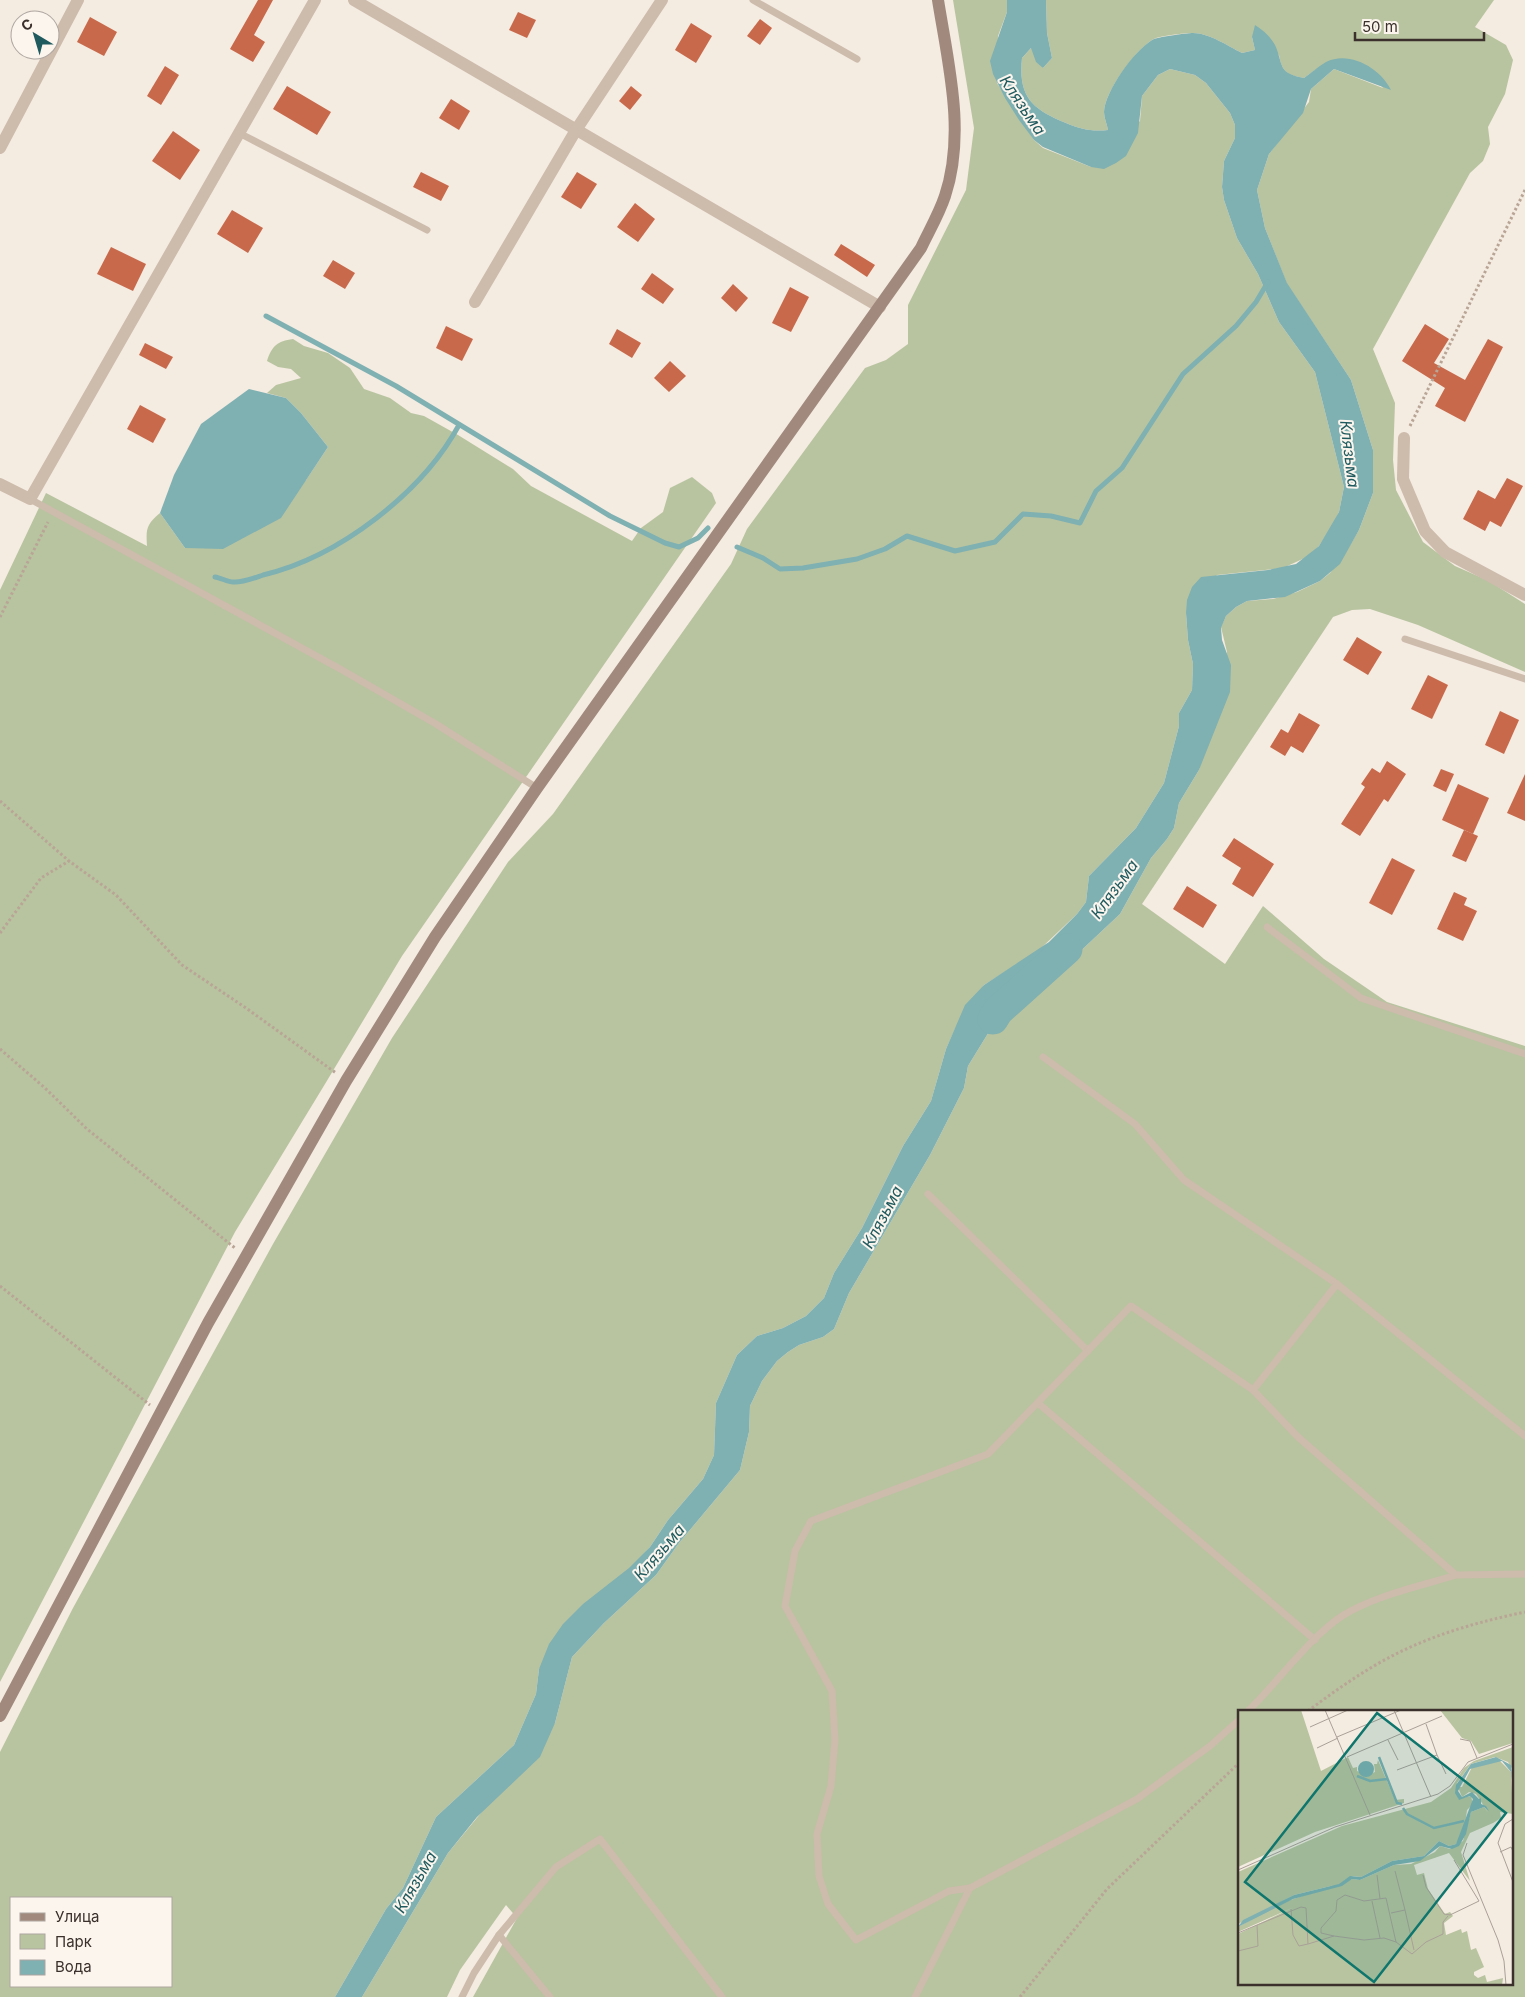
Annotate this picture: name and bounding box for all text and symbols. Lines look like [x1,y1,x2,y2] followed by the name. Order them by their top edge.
[10,10,60,60] north arrow
[1355,10,1484,42] scale bar
[17,14,36,34] text: С
[1362,17,1398,36] text: 50 m
[996,71,1050,139] water label: Клязьма
[1336,419,1364,489] water label: Клязьма
[1086,856,1142,922] water label: Клязьма
[857,1182,907,1252] water label: Клязьма
[629,1520,689,1584] water label: Клязьма
[1238,1710,1512,1984] inset map
[389,1848,441,1916] water label: Клязьма
[10,1897,172,1987] legend
[55,1907,99,1926] text: Улица
[55,1932,92,1951] text: Парк
[55,1957,92,1976] text: Вода

